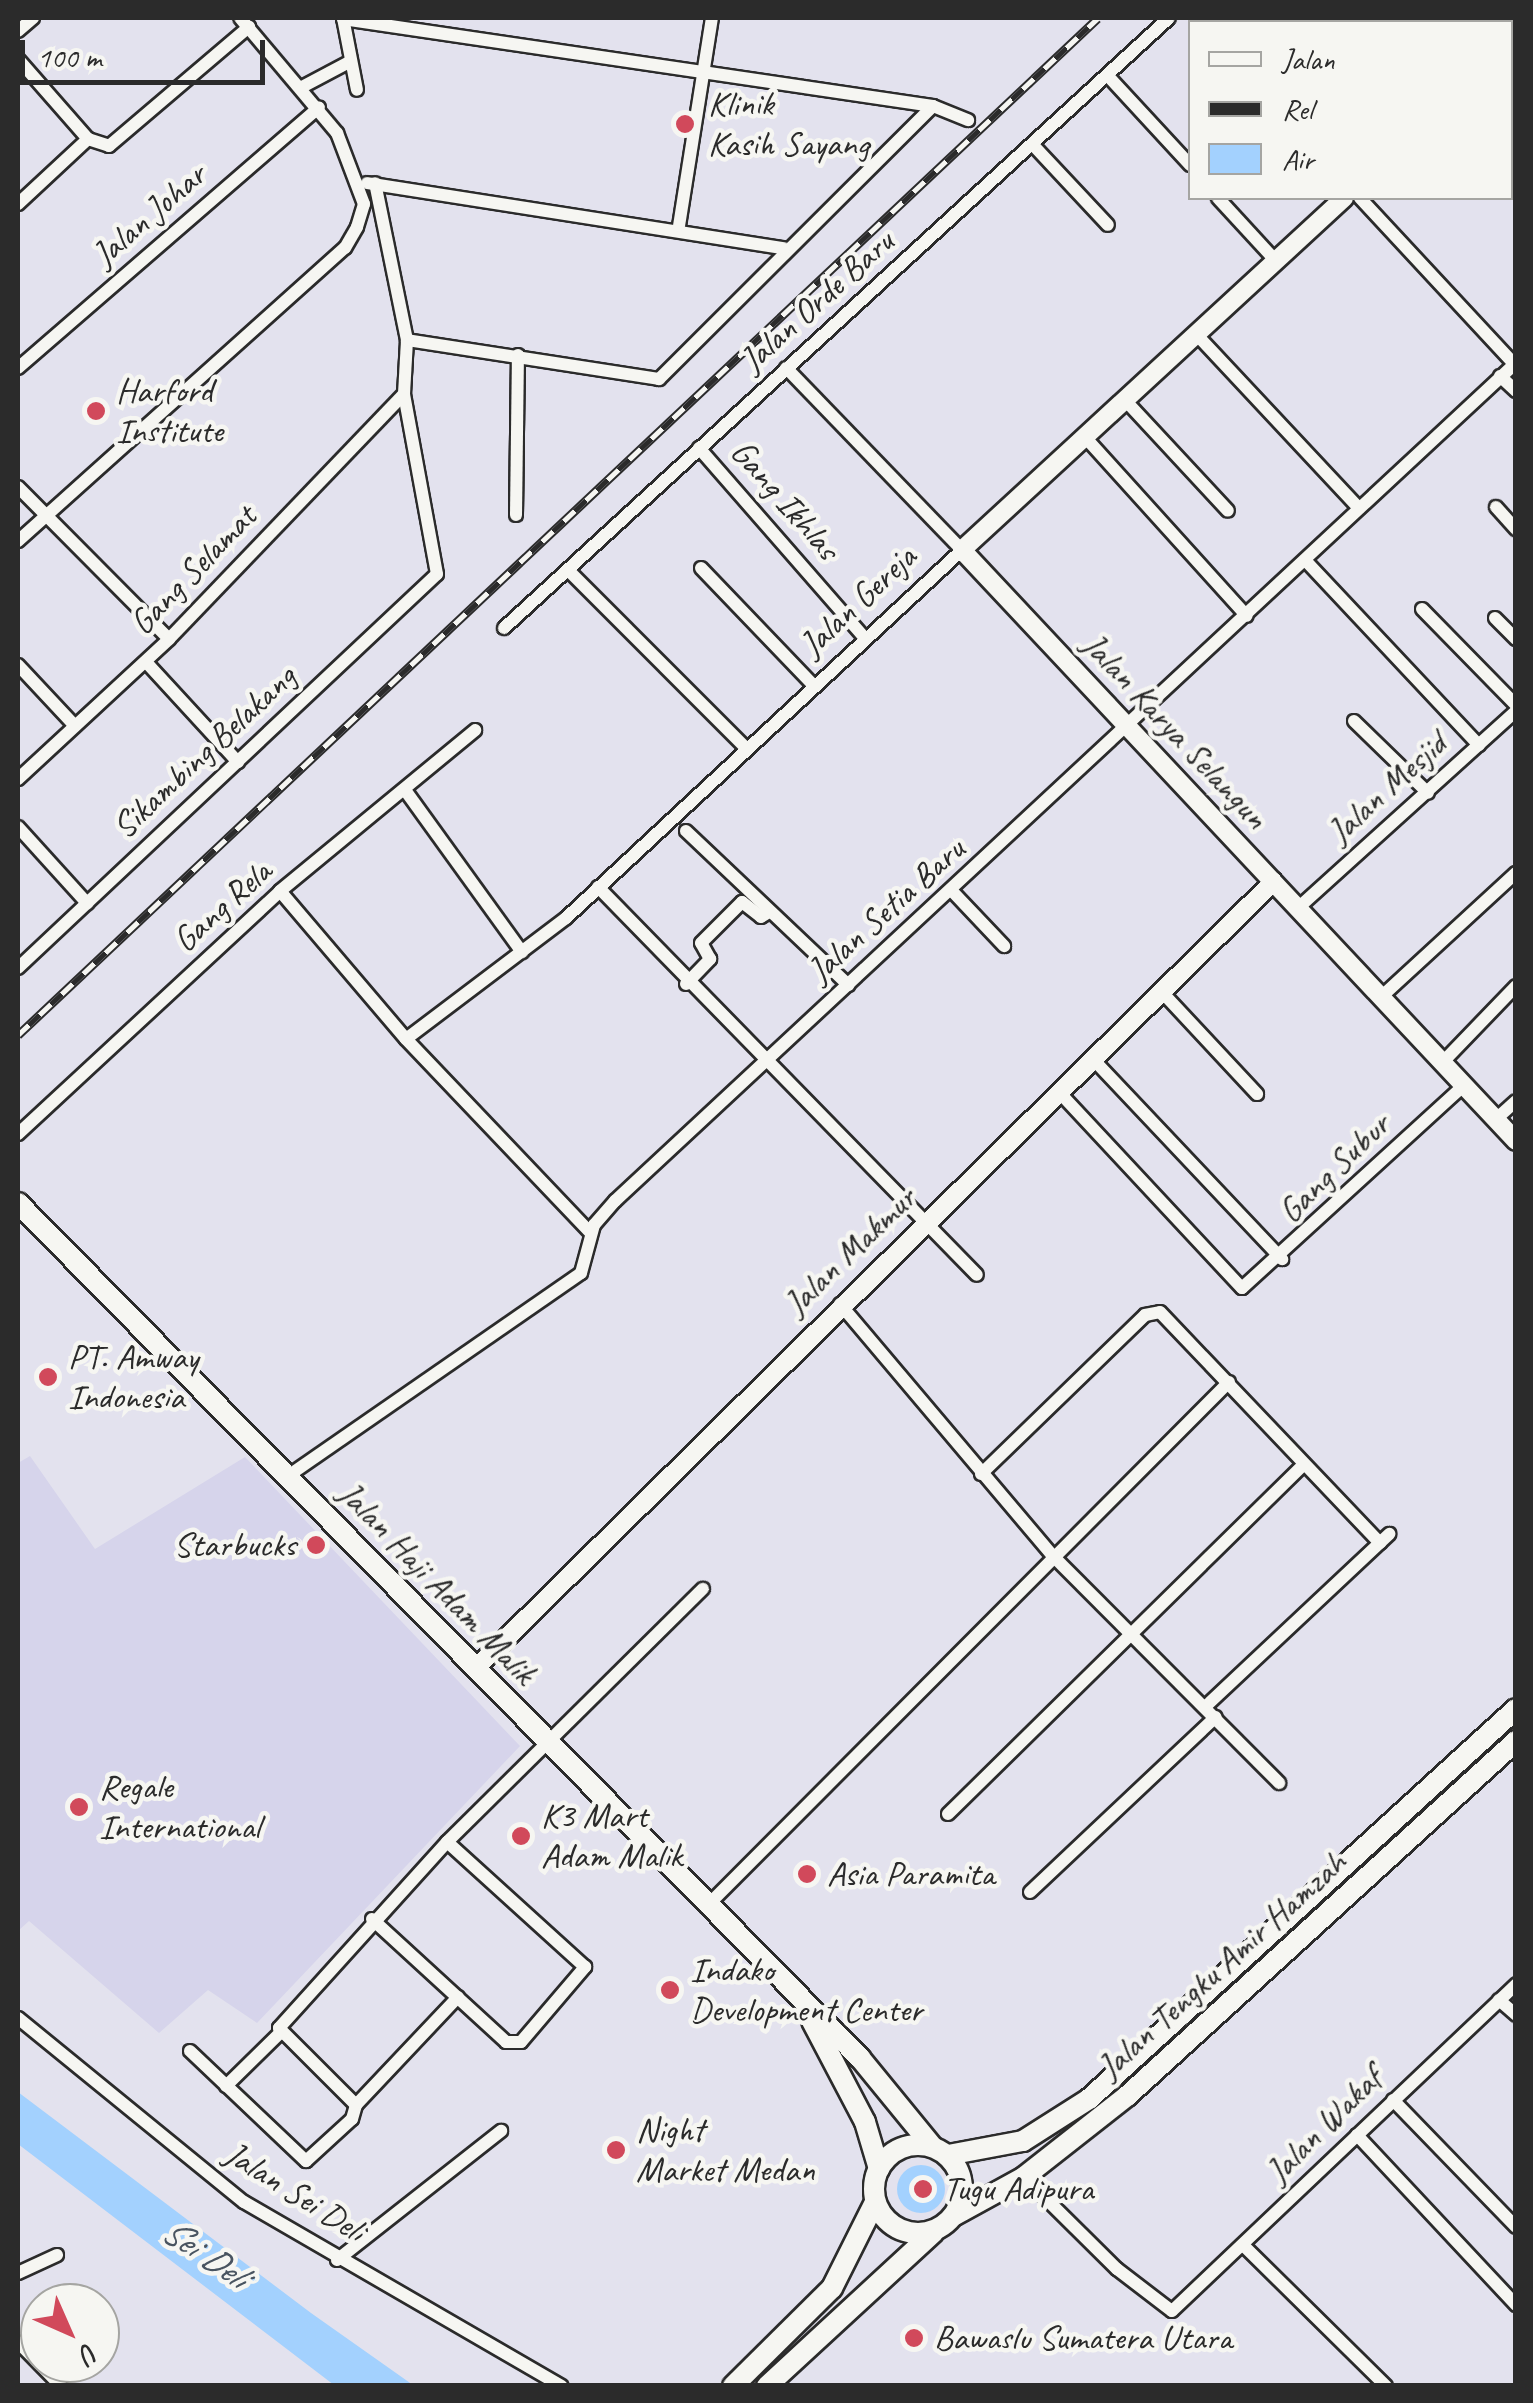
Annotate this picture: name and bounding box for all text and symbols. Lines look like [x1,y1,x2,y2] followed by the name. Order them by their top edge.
[25,20,270,82] scale bar
[1188,20,1513,200] legend
[37,38,102,76] text: 100 m
[1282,40,1335,78] text: Jalan
[708,83,868,165] place label: Klinik Kasih Sayang
[1282,90,1313,128] text: Rel
[672,111,698,137] marker: Klinik Kasih Sayang
[1282,140,1313,178] text: Air
[84,155,214,275] street label: Jalan Johar
[731,221,903,381] street label: Jalan Orde Baru
[116,370,223,452] place label: Harford Institute
[85,400,107,422] marker: Harford Institute
[721,431,849,569] street label: Gang Ikhlas
[121,496,265,644] street label: Gang Selamat
[791,537,925,665] street label: Jalan Gereja
[1073,624,1277,838] street label: Jalan Karya Selangun
[103,656,305,848] street label: Sikambing Belakang
[1319,724,1455,852] street label: Jalan Mesjid
[799,828,973,992] street label: Jalan Setia Baru
[164,851,280,961] street label: Gang Rela
[1270,1105,1398,1231] street label: Gang Subur
[774,1177,926,1325] street label: Jalan Makmur
[68,1336,198,1418] place label: PT. Amway Indonesia
[37,1366,59,1388] marker: PT. Amway Indonesia
[328,1472,546,1694] street label: Jalan Haji Adam Malik
[174,1524,296,1566] place label: Starbucks
[305,1534,327,1556] marker: Starbucks
[99,1766,260,1848] place label: Regale International
[541,1795,683,1877] place label: K3 Mart Adam Malik
[68,1796,90,1818] marker: Regale International
[510,1825,532,1847] marker: K3 Mart Adam Malik
[1090,1843,1354,2087] street label: Jalan Tengku Amir Hamzah
[827,1853,997,1895] place label: Asia Paramita
[796,1863,818,1885] marker: Asia Paramita
[690,1949,922,2031] place label: Indako Development Center
[659,1979,681,2001] marker: Indako Development Center
[1257,2058,1391,2192] street label: Jalan Wakaf
[636,2109,813,2191] place label: Night Market Medan
[217,2133,373,2251] street label: Jalan Sei Deli
[605,2139,627,2161] marker: Night Market Medan
[943,2168,1094,2210] place label: Tugu Adipura
[912,2178,934,2200] marker: Tugu Adipura
[153,2208,257,2298] water label: Sei Deli
[20,2283,120,2383] north arrow
[934,2317,1233,2359] place label: Bawaslu Sumatera Utara
[903,2327,925,2349] marker: Bawaslu Sumatera Utara
[73,2336,107,2370] text: U

